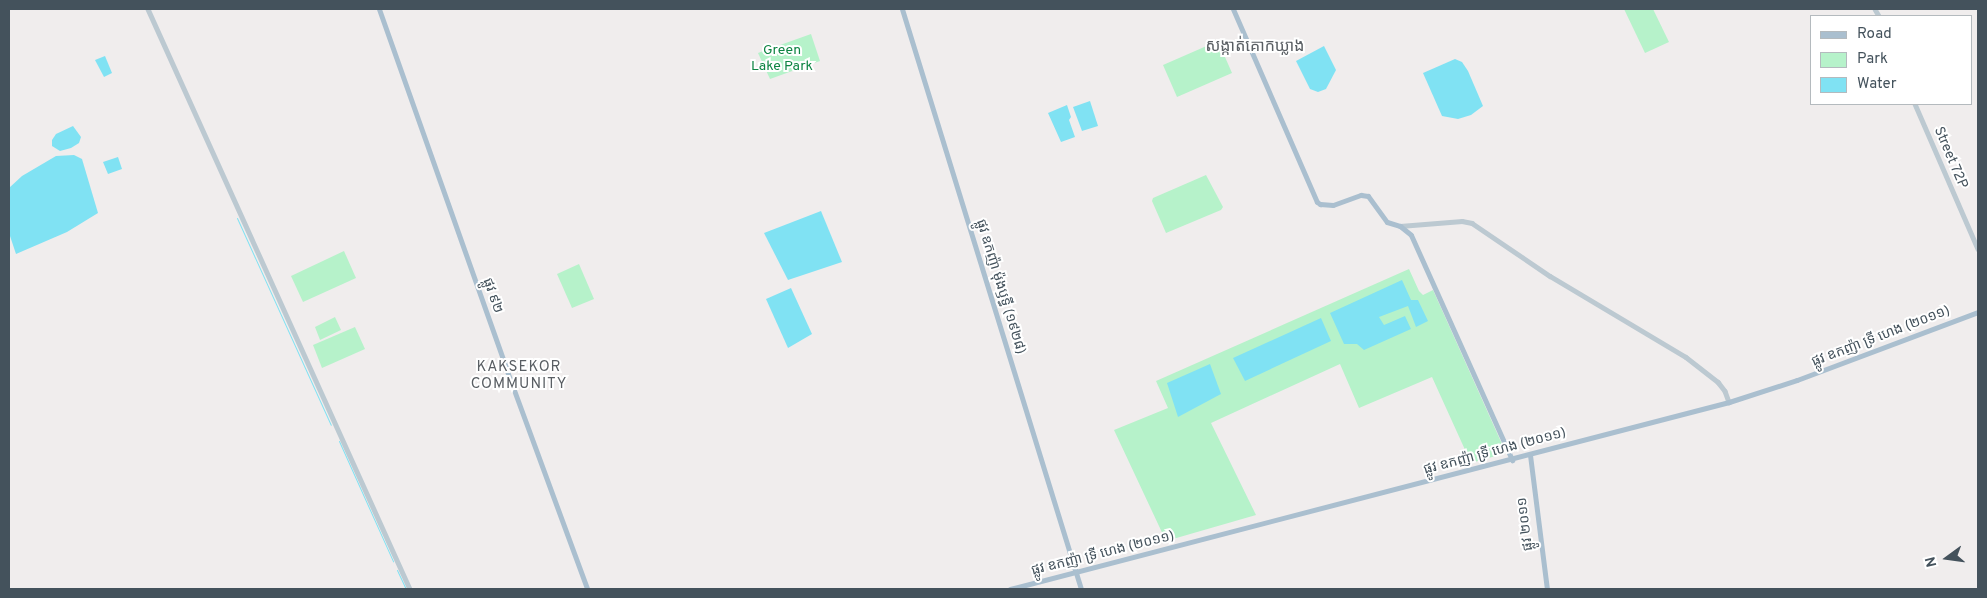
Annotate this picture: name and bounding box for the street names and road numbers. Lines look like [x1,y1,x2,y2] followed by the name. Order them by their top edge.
[1929,124,1971,192] street label: Street 72P
[971,217,1029,357] street label: ផ្លូវ ឧកញ៉ា ម៉ុងឫទ្ធី (១៩២៨)
[478,276,506,316] street label: ផ្លូវ ៩២
[1809,303,1953,371] street label: ផ្លូវ ឧកញ៉ា ទ្រី ហេង (២០១១)
[1422,425,1568,479] street label: ផ្លូវ ឧកញ៉ា ទ្រី ហេង (២០១១)
[1514,496,1538,552] street label: ផ្លូវ ២០១១
[1030,528,1176,580] street label: ផ្លូវ ឧកញ៉ា ទ្រី ហេង (២០១១)

